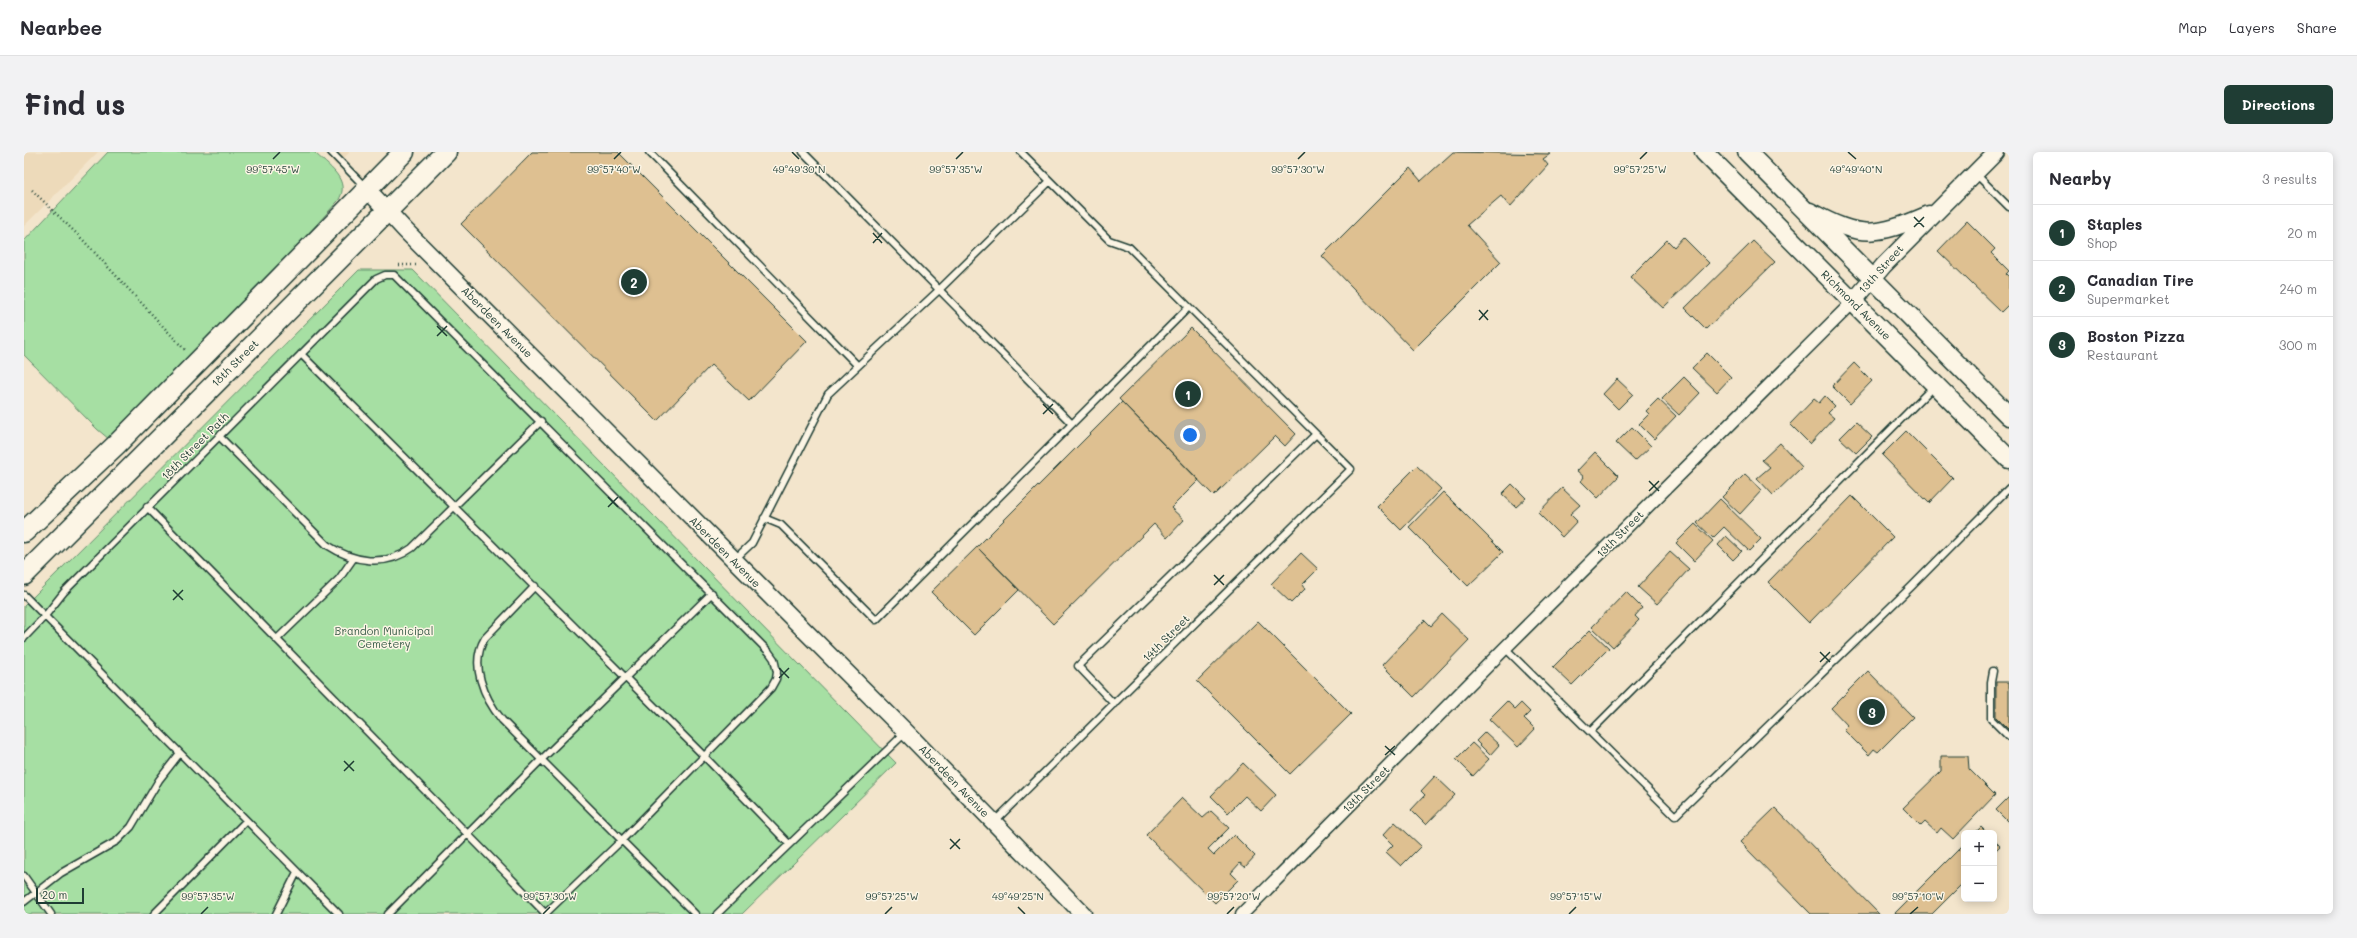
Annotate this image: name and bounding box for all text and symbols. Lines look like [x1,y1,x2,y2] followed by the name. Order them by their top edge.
[20,15,102,40] text: Nearbee
[2178,18,2207,37] text: Map
[2229,18,2275,37] text: Layers
[2297,18,2337,37] text: Share
[2224,85,2333,124] button: Directions
[24,86,125,122] text: Find us
[246,162,300,176] text: 99°57'45"W
[587,162,641,176] text: 99°57'40"W
[773,162,825,176] text: 49°49'30"N
[929,162,983,176] text: 99°57'35"W
[1271,162,1325,176] text: 99°57'30"W
[1614,162,1667,176] text: 99°57'25"W
[1830,162,1882,176] text: 49°49'40"N
[2049,167,2111,189] text: Nearby
[2262,170,2317,187] text: 3 results
[2087,214,2142,234] text: Staples
[2059,224,2065,241] text: 1
[2287,224,2317,241] text: 20 m
[2087,234,2117,251] text: Shop
[1855,241,1907,296] street label: 13th Street
[1818,266,1895,343] street label: Richmond Avenue
[621,267,647,297] pin: 2
[2087,270,2194,290] text: Canadian Tire
[2058,280,2066,297] text: 2
[2280,280,2317,297] text: 240 m
[458,283,536,361] street label: Aberdeen Avenue
[2087,290,2170,307] text: Supermarket
[2087,326,2185,346] text: Boston Pizza
[208,336,262,390] street label: 18th Street
[2058,336,2066,353] text: 3
[2279,336,2317,353] text: 300 m
[2087,346,2158,363] text: Restaurant
[1175,379,1201,409] pin: 1
[158,409,232,483] street label: 18th Street Path
[1180,425,1200,445] your location
[1593,507,1647,560] street label: 13th Street
[686,513,764,591] street label: Aberdeen Avenue
[1139,611,1193,664] street label: 14th Street
[335,623,433,651] park label: Brandon Municipal Cemetery
[1859,697,1885,727] pin: 3
[916,741,993,820] street label: Aberdeen Avenue
[1339,762,1393,815] street label: 13th Street
[1961,830,1997,902] map controls
[1961,830,1997,866] button: +
[1961,866,1997,902] button: −
[36,886,84,905] scale bar
[42,887,67,902] text: 20 m
[181,889,235,903] text: 99°57'35"W
[523,889,577,903] text: 99°57'30"W
[866,889,919,903] text: 99°57'25"W
[992,889,1044,903] text: 49°49'25"N
[1207,889,1261,903] text: 99°57'20"W
[1550,889,1602,903] text: 99°57'15"W
[1892,889,1944,903] text: 99°57'10"W

